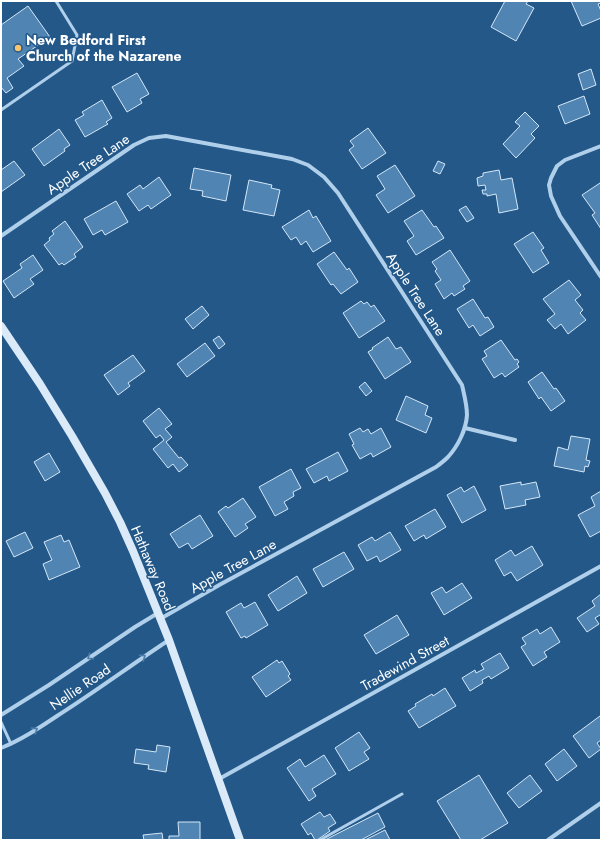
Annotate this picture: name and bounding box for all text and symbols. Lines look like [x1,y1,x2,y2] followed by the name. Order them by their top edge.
[26,30,182,66] place label: New Bedford First Church of the Nazarene
[13,43,23,53] marker: New Bedford First Church of the Nazarene
[43,129,133,199] street label: Apple Tree Lane
[381,248,451,340] street label: Apple Tree Lane
[126,522,180,614] street label: Hathaway Road
[186,534,280,598] street label: Apple Tree Lane
[357,630,453,696] street label: Tradewind Street
[87,652,94,660] one-way arrow
[139,655,146,662] one-way arrow
[45,659,115,715] street label: Nellie Road
[31,728,38,735] one-way arrow

